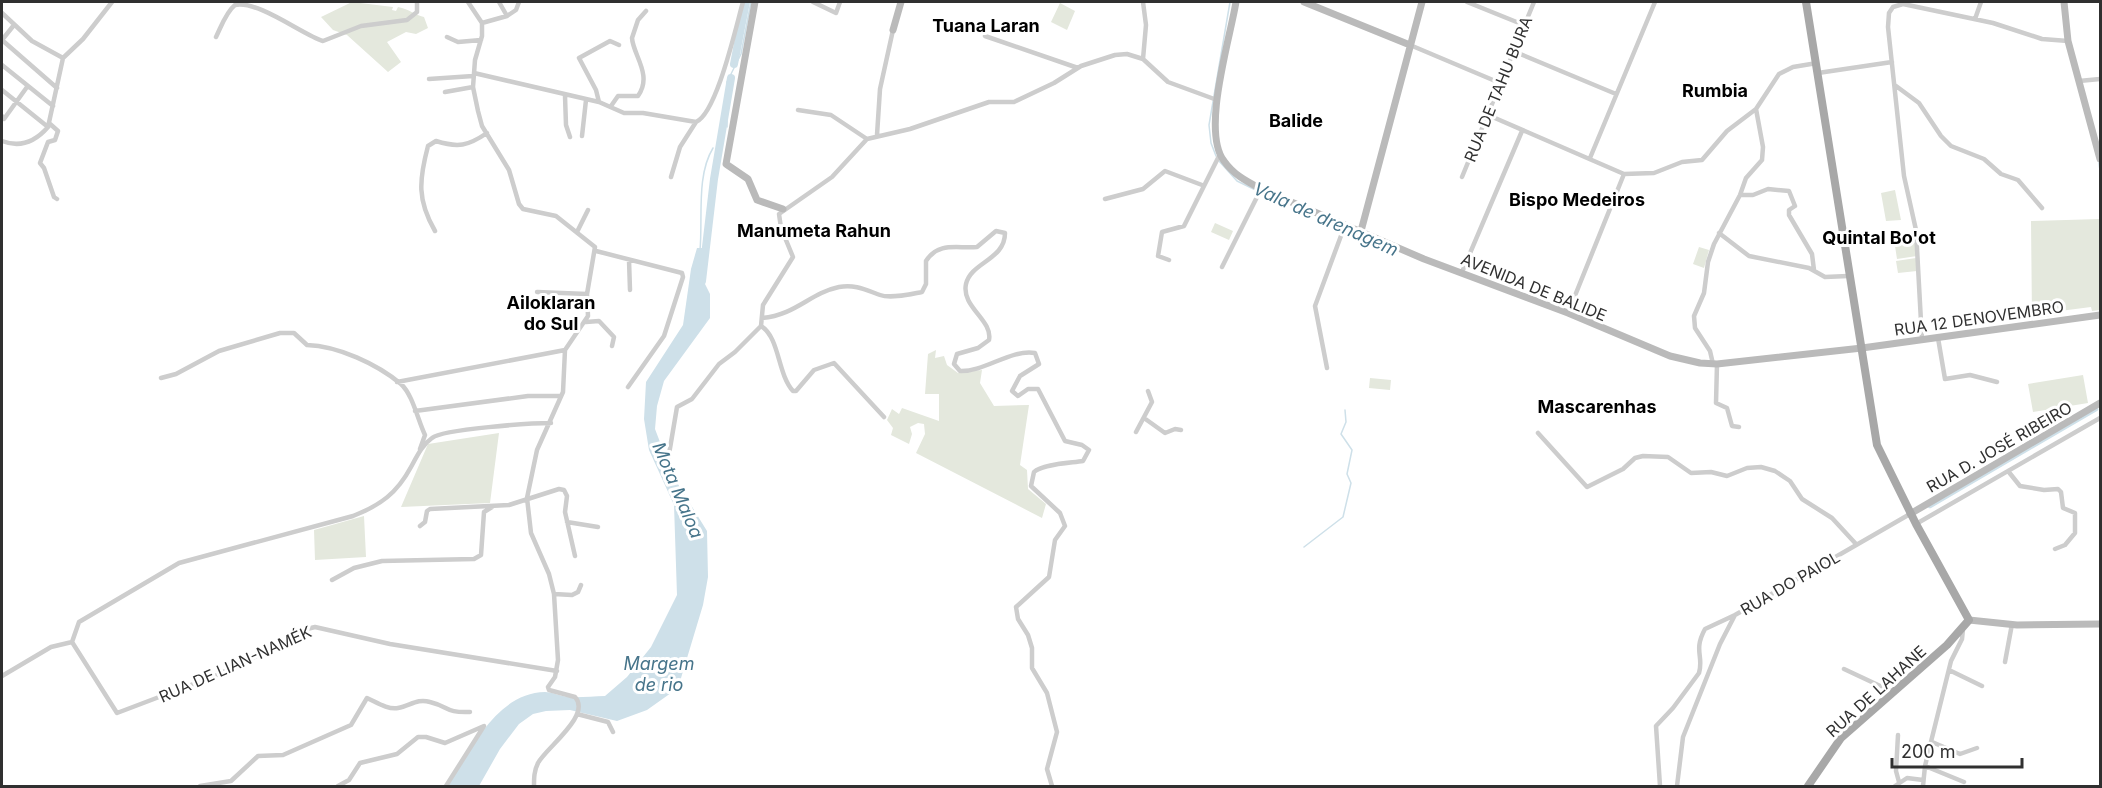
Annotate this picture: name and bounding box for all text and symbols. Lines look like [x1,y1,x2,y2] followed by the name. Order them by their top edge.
[1460,13,1536,165] street label: RUA DE TAHU BURA
[932,15,1040,36] district label: Tuana Laran
[1682,80,1748,101] district label: Rumbia
[1269,110,1323,131] district label: Balide
[1250,178,1402,260] water label: Vala de drenagem
[1509,189,1645,210] district label: Bispo Medeiros
[737,220,891,241] district label: Manumeta Rahun
[1822,227,1936,248] district label: Quintal Bo'ot
[1458,249,1610,325] street label: AVENIDA DE BALIDE
[507,292,595,334] district label: Ailoklaran do Sul
[1893,296,2065,340] street label: RUA 12 DENOVEMBRO
[1537,396,1657,417] district label: Mascarenhas
[1923,397,2075,497] street label: RUA D. JOSÉ RIBEIRO
[648,439,708,541] water label: Mota Maloa
[1737,546,1843,620] street label: RUA DO PAIOL
[156,621,315,707] street label: RUA DE LIAN-NAMÉK
[1822,641,1930,741] street label: RUA DE LAHANE
[624,653,695,695] water label: Margem de rio
[1892,731,2022,769] scale bar
[1901,741,1956,762] text: 200 m

